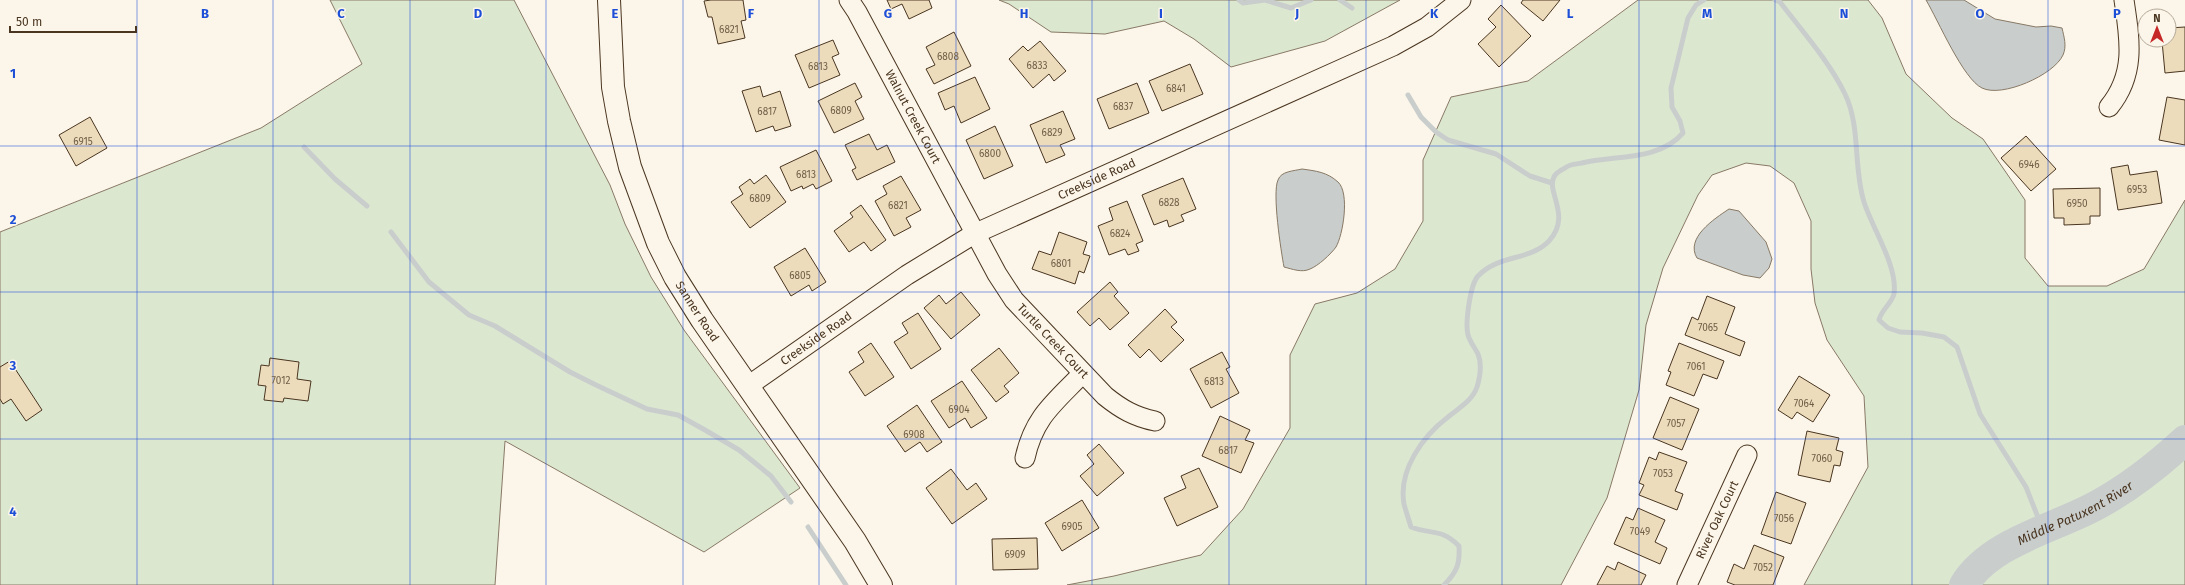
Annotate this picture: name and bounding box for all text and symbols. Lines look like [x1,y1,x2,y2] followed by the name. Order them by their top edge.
[201,6,209,21] text: B
[337,6,345,21] text: C
[474,6,483,21] text: D
[612,6,619,21] text: E
[748,6,755,21] text: F
[884,6,892,21] text: G
[1020,6,1028,21] text: H
[1159,6,1163,21] text: I
[1294,6,1299,21] text: J
[1430,6,1439,21] text: K
[1567,6,1574,21] text: L
[1702,6,1712,21] text: M
[1840,6,1848,21] text: N
[1976,6,1985,21] text: O
[2113,6,2121,21] text: P
[10,8,136,34] scale bar
[2137,8,2177,48] north arrow
[2153,12,2161,25] text: N
[16,15,42,29] text: 50 m
[719,24,739,36] house number: 6821
[937,51,959,63] house number: 6808
[1027,60,1047,72] house number: 6833
[808,61,828,73] house number: 6813
[10,66,16,81] text: 1
[882,68,944,166] street label: Walnut Creek Court
[1166,83,1186,95] house number: 6841
[1113,101,1134,113] house number: 6837
[830,105,852,117] house number: 6809
[757,106,777,118] house number: 6817
[1042,127,1062,139] house number: 6829
[73,136,93,148] house number: 6915
[979,148,1001,160] house number: 6800
[1056,155,1138,202] street label: Creekside Road
[2019,159,2039,171] house number: 6946
[796,169,816,181] house number: 6813
[2127,184,2147,196] house number: 6953
[749,193,771,205] house number: 6809
[1158,197,1180,209] house number: 6828
[2066,198,2088,210] house number: 6950
[888,200,908,212] house number: 6821
[10,212,17,227] text: 2
[1110,228,1131,240] house number: 6824
[1051,258,1071,270] house number: 6801
[789,270,811,282] house number: 6805
[673,279,722,344] street label: Sanner Road
[1014,301,1092,382] street label: Turtle Creek Court
[778,309,854,368] street label: Creekside Road
[1698,322,1718,334] house number: 7065
[9,358,17,373] text: 3
[1686,361,1706,373] house number: 7061
[272,375,291,387] house number: 7012
[1204,376,1224,388] house number: 6813
[1794,398,1815,410] house number: 7064
[948,404,970,416] house number: 6904
[1666,418,1686,430] house number: 7057
[903,429,925,441] house number: 6908
[1218,445,1238,457] house number: 6817
[1812,453,1833,465] house number: 7060
[1653,468,1673,480] house number: 7053
[1693,478,1741,561] street label: River Oak Court
[2015,478,2137,548] water label: Middle Patuxent River
[9,504,17,519] text: 4
[1774,513,1794,525] house number: 7056
[1061,521,1083,533] house number: 6905
[1630,526,1650,538] house number: 7049
[1004,549,1026,561] house number: 6909
[1753,562,1773,574] house number: 7052

